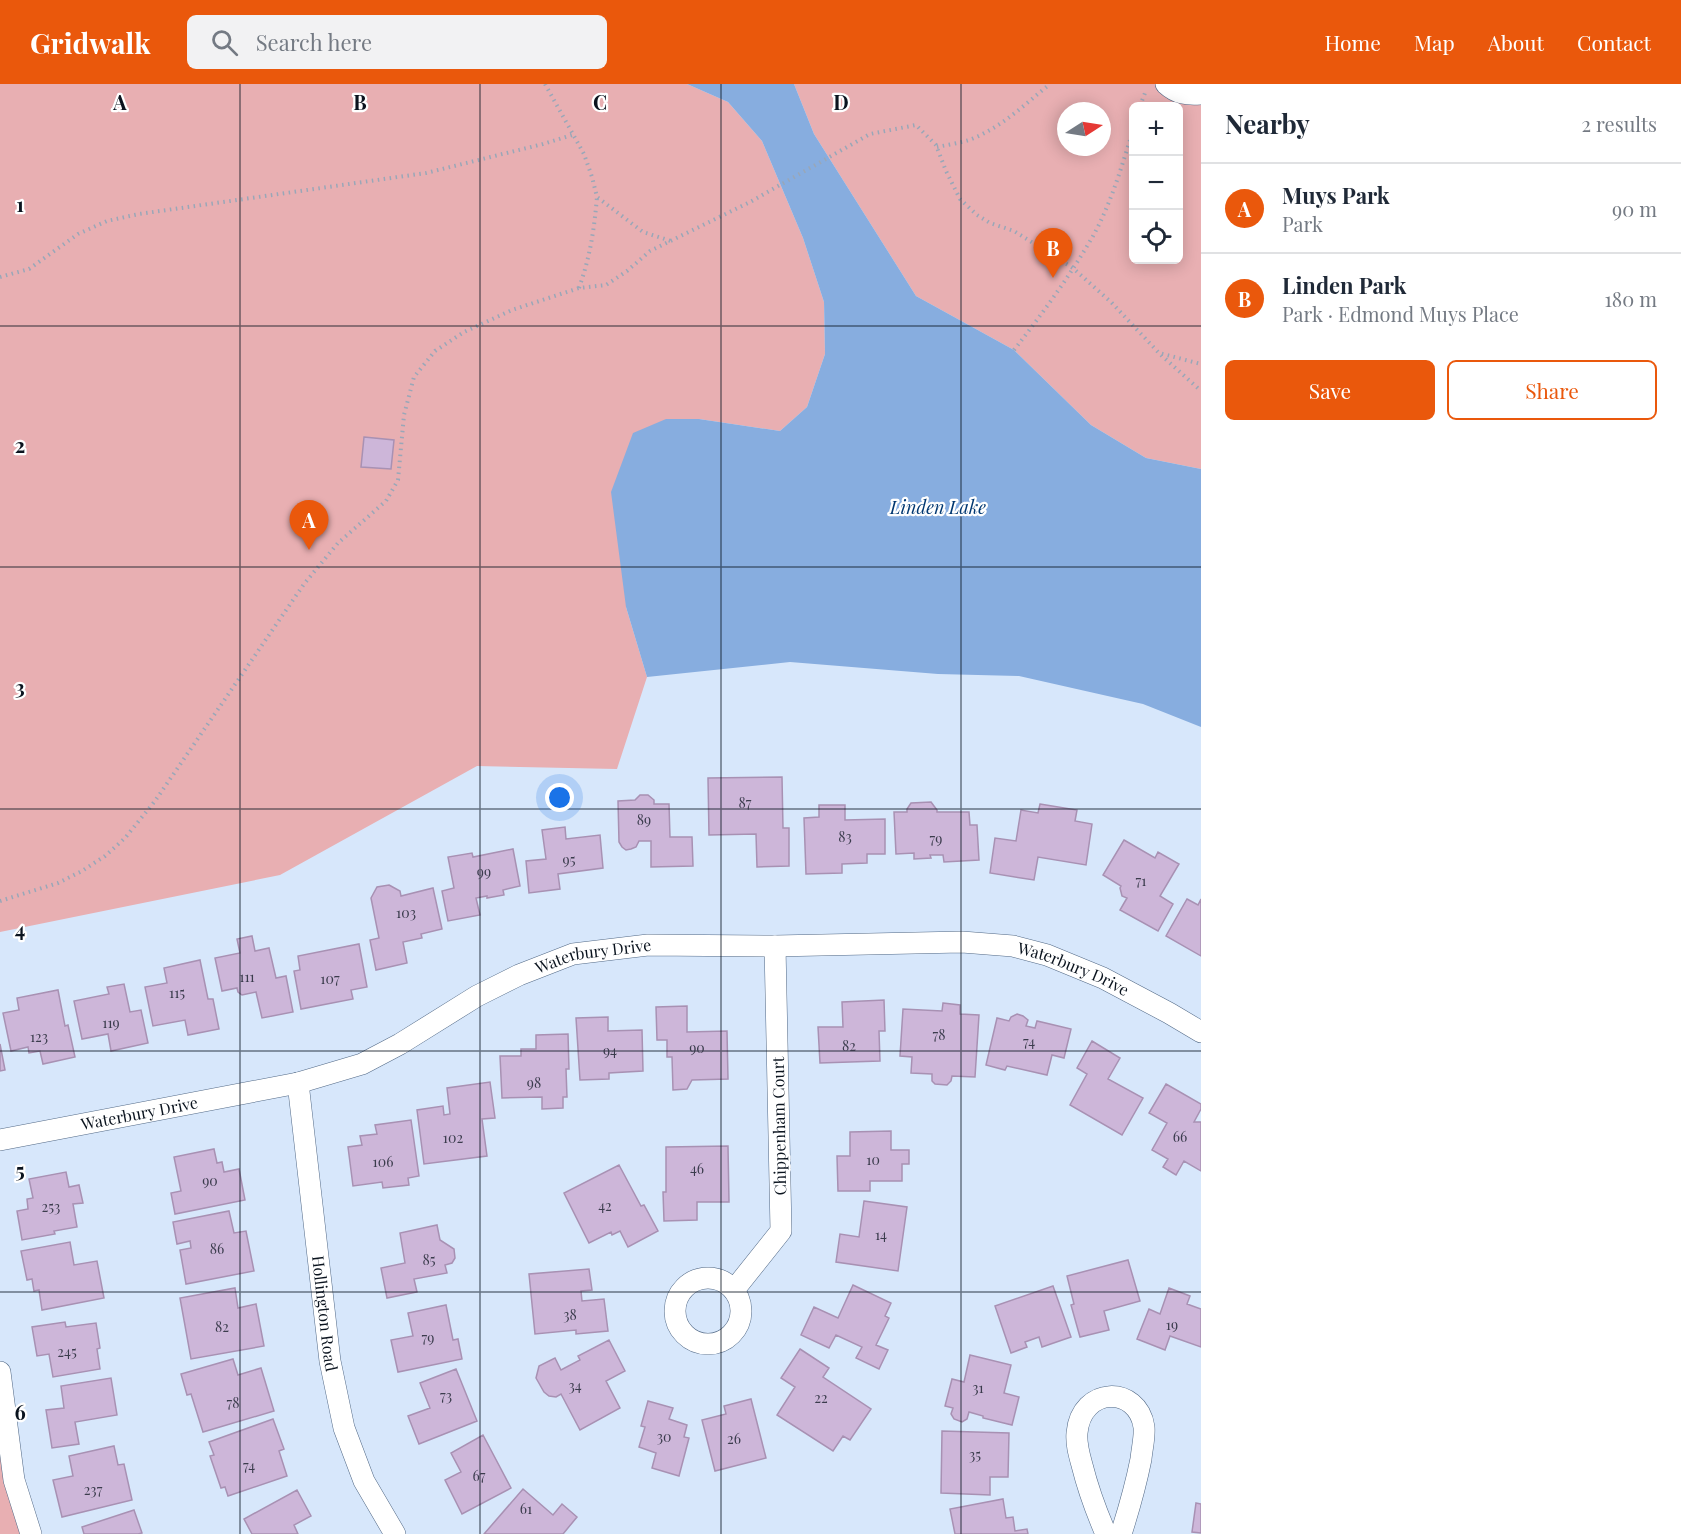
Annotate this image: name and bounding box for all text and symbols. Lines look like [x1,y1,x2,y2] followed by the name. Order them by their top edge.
[187,15,607,69] search box
[30,24,151,61] text: Gridwalk
[208,26,241,59] icon: search
[256,27,372,57] text: Search here
[1325,28,1381,56] text: Home
[1414,28,1455,56] text: Map
[1488,28,1544,56] text: About
[1577,28,1651,56] text: Contact
[112,88,127,115] text: A
[353,88,367,115] text: B
[593,88,607,115] text: C
[833,88,849,115] text: D
[1057,102,1111,156] north arrow
[1129,102,1183,264] map controls
[1129,102,1183,156] button: +
[1225,106,1310,141] text: Nearby
[1582,110,1657,137] text: 2 results
[1129,156,1183,210] button: −
[1282,180,1390,210] text: Muys Park
[16,190,24,217] text: 1
[1238,195,1251,222] text: A
[1612,195,1657,222] text: 90 m
[1129,210,1183,264] button: locate
[1282,210,1323,237] text: Park
[1034,228,1072,278] pin: B
[1282,270,1406,300] text: Linden Park
[1238,285,1251,312] text: B
[1604,285,1657,312] text: 180 m
[1282,300,1519,327] text: Park · Edmond Muys Place
[1225,360,1435,420] button: Save
[1447,360,1657,420] button: Share
[15,431,25,458] text: 2
[889,495,986,519] water label: Linden Lake
[290,500,328,550] pin: A
[15,673,25,700] text: 3
[545,783,574,812] your location
[739,793,752,812] house number: 87
[637,810,651,829] house number: 89
[838,827,852,846] house number: 83
[930,829,942,848] house number: 79
[563,850,576,869] house number: 95
[477,862,491,881] house number: 99
[1136,871,1146,890] house number: 71
[396,903,416,922] house number: 103
[15,915,25,942] text: 4
[531,934,652,978] street label: Waterbury Drive
[1015,936,1133,1000] street label: Waterbury Drive
[239,967,255,986] house number: 111
[320,969,340,988] house number: 107
[169,983,185,1002] house number: 115
[102,1013,120,1032] house number: 119
[933,1025,945,1044] house number: 78
[30,1027,48,1046] house number: 123
[1023,1032,1035,1051] house number: 74
[842,1036,856,1055] house number: 82
[689,1038,705,1057] house number: 90
[603,1041,617,1060] house number: 94
[767,1056,790,1196] street label: Chippenham Court
[527,1073,541,1092] house number: 98
[78,1091,200,1134] street label: Waterbury Drive
[1173,1127,1187,1146] house number: 66
[443,1128,463,1147] house number: 102
[866,1150,880,1169] house number: 10
[373,1152,393,1171] house number: 106
[15,1156,25,1183] text: 5
[690,1159,704,1178] house number: 46
[202,1171,218,1190] house number: 90
[598,1196,612,1215] house number: 42
[42,1197,60,1216] house number: 253
[875,1225,887,1244] house number: 14
[210,1239,224,1258] house number: 86
[422,1250,436,1269] house number: 85
[308,1254,343,1373] street label: Hollington Road
[563,1305,577,1324] house number: 38
[1166,1315,1178,1334] house number: 19
[215,1317,229,1336] house number: 82
[422,1328,434,1347] house number: 79
[57,1342,77,1361] house number: 245
[568,1376,582,1395] house number: 34
[972,1378,984,1397] house number: 31
[440,1386,452,1405] house number: 73
[814,1388,828,1407] house number: 22
[227,1393,239,1412] house number: 78
[14,1398,26,1425] text: 6
[657,1427,671,1446] house number: 30
[727,1429,741,1448] house number: 26
[969,1445,981,1464] house number: 35
[243,1456,255,1475] house number: 74
[473,1466,486,1485] house number: 67
[84,1480,103,1499] house number: 237
[520,1499,532,1518] house number: 61

